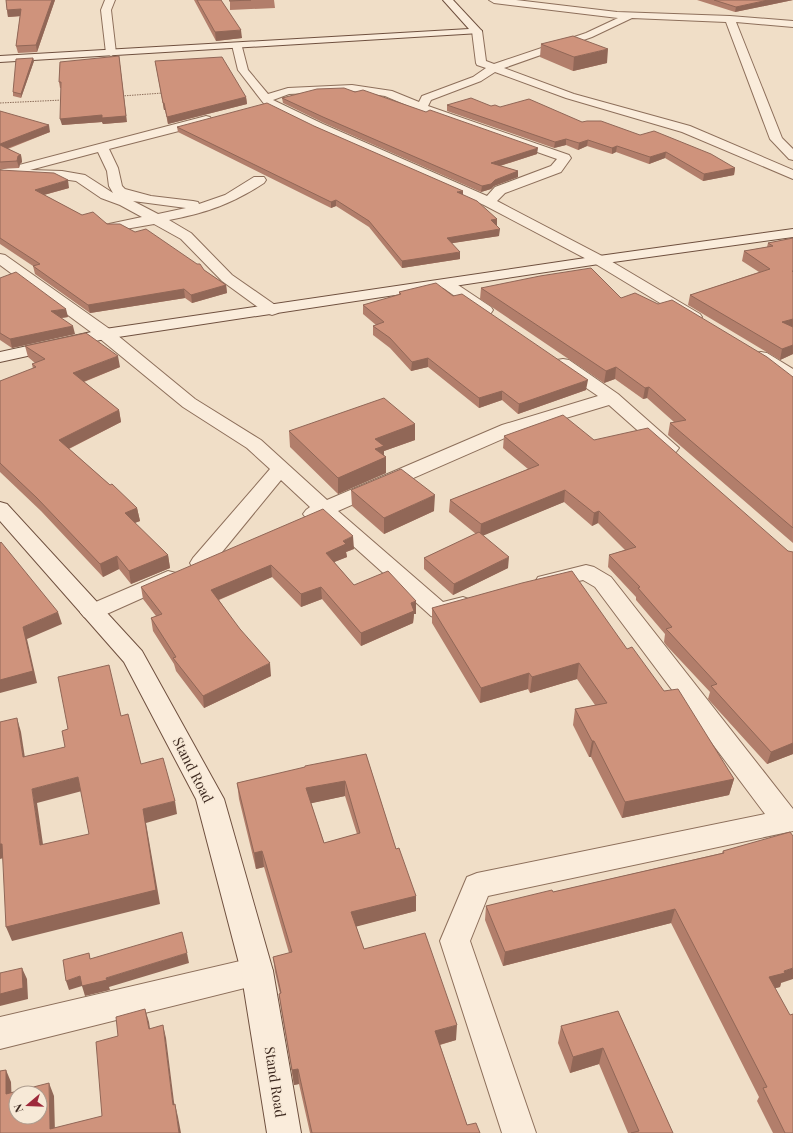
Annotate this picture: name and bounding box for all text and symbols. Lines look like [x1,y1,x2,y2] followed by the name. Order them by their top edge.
[169,734,218,806] street label: Stand Road
[261,1045,290,1119] street label: Stand Road
[8,1085,48,1125] north arrow
[10,1102,26,1115] text: N

